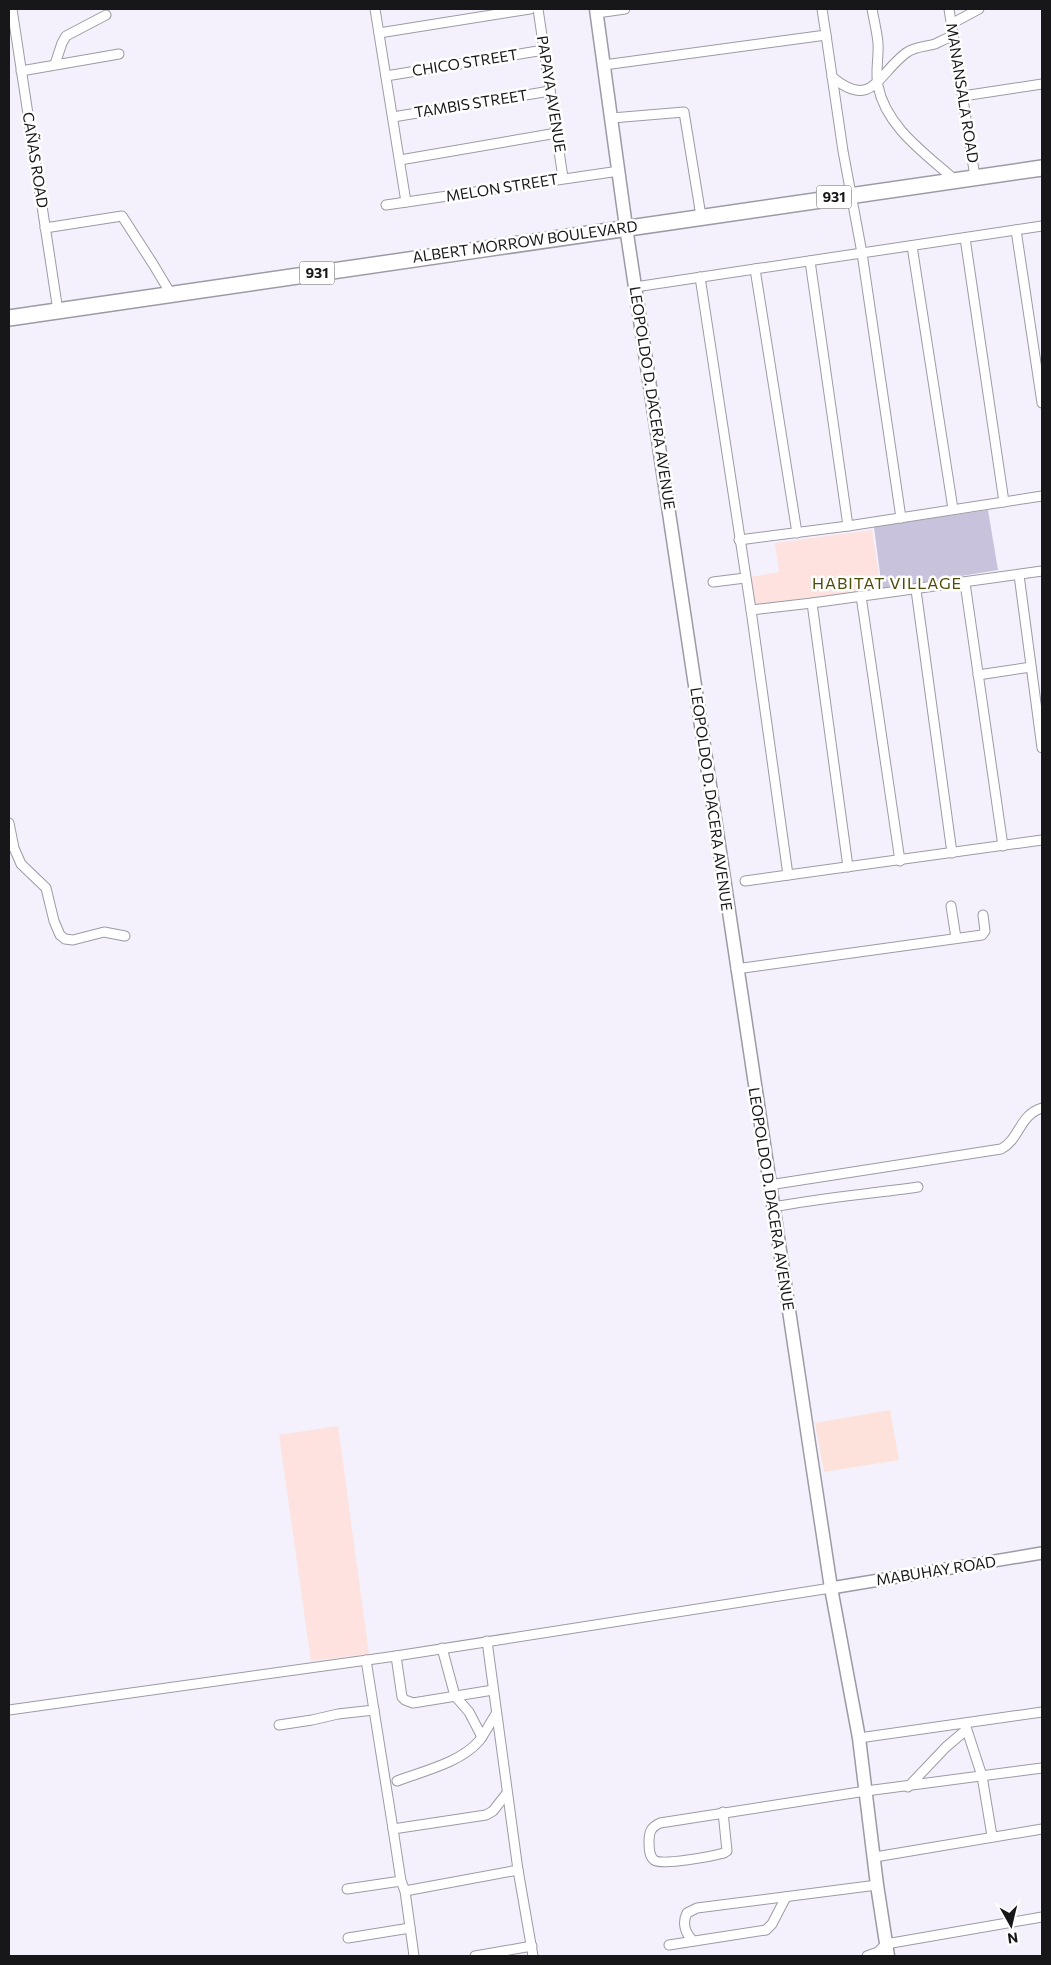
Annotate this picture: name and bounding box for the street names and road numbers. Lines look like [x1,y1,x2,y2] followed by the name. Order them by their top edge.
[943,21,983,164] street label: MANANSALA ROAD
[534,34,570,154] street label: PAPAYA AVENUE
[411,45,519,79] street label: CHICO STREET
[413,85,529,121] street label: TAMBIS STREET
[20,111,52,209] street label: CAÑAS ROAD
[444,169,560,205] street label: MELON STREET
[816,186,852,208] road number: 931
[411,216,639,266] street label: ALBERT MORROW BOULEVARD
[300,262,334,284] road number: 931
[626,285,680,511] street label: LEOPOLDO D. DACERA AVENUE
[687,686,737,912] street label: LEOPOLDO D. DACERA AVENUE
[745,1086,799,1312] street label: LEOPOLDO D. DACERA AVENUE
[875,1552,997,1588] street label: MABUHAY ROAD

